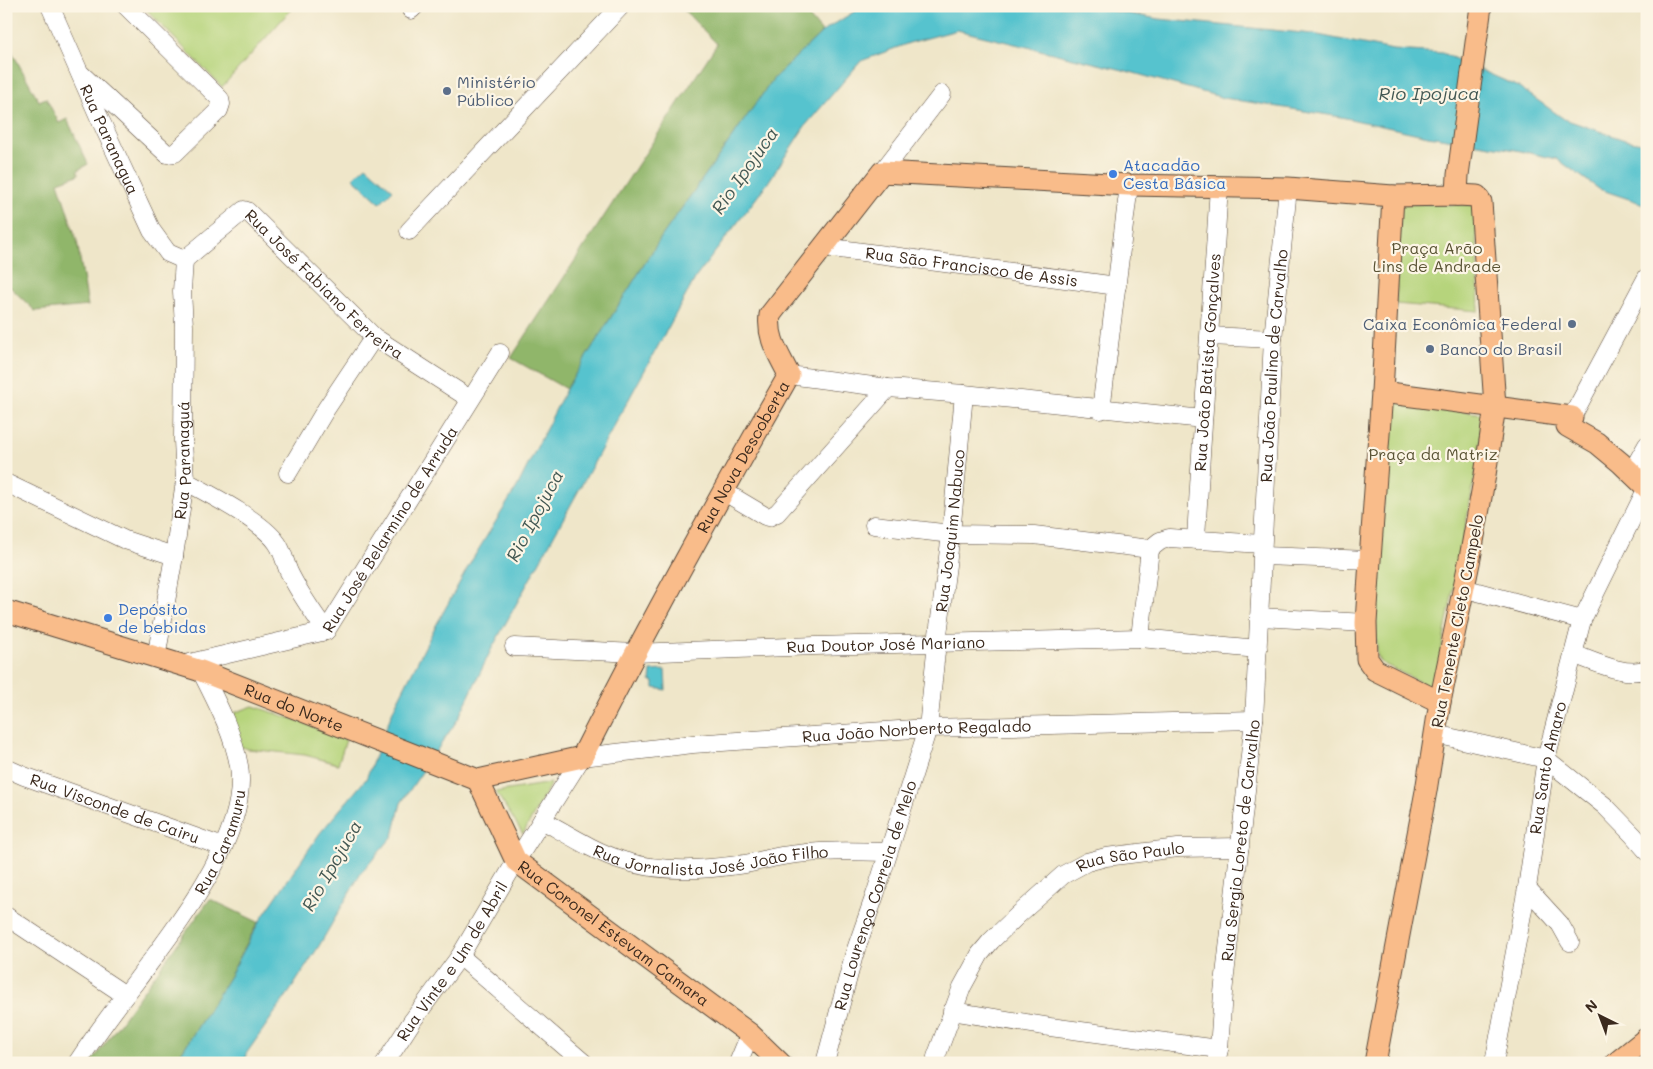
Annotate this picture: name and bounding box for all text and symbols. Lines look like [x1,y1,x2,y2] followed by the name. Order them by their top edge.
[457,71,536,110] place label: Ministério Público
[76,81,144,197] street label: Rua Paranagua
[1379,81,1479,105] water label: Rio Ipojuca
[441,85,453,97] marker: Ministério Público
[705,122,783,219] water label: Rio Ipojuca
[1123,154,1226,193] place label: Atacadão Cesta Básica
[1107,168,1119,180] marker: Atacadão Cesta Básica
[241,204,408,363] street label: Rua José Fabiano Ferreira
[1373,237,1501,276] park label: Praça Arão Lins de Andrade
[864,242,1079,291] street label: Rua São Francisco de Assis
[1255,248,1292,483] street label: Rua João Paulino de Carvalho
[1189,253,1225,472] street label: Rua João Batista Gonçalves
[1363,313,1562,334] place label: Caixa Econômica Federal
[1566,318,1578,330] marker: Caixa Econômica Federal
[1440,338,1562,359] place label: Banco do Brasil
[1424,343,1436,355] marker: Banco do Brasil
[691,376,794,536] street label: Rua Nova Descoberta
[168,401,195,521] street label: Rua Paranaguá
[317,422,462,636] street label: Rua José Belarmino de Arruda
[1368,443,1498,464] park label: Praça da Matriz
[930,448,969,614] street label: Rua Joaquim Nabuco
[500,465,568,566] water label: Rio Ipojuca
[1425,512,1488,729] street label: Rua Tenente Cleto Campelo
[118,598,206,637] place label: Depósito de bebidas
[102,612,114,624] marker: Depósito de bebidas
[786,631,985,657] street label: Rua Doutor José Mariano
[241,678,347,736] street label: Rua do Norte
[1524,699,1570,836] street label: Rua Santo Amaro
[801,714,1031,747] street label: Rua João Norberto Regalado
[1216,718,1264,962] street label: Rua Sergio Loreto de Carvalho
[27,768,202,848] street label: Rua Visconde de Cairu
[829,778,921,1012] street label: Rua Lourenço Correia de Melo
[189,789,250,898] street label: Rua Caramuru
[296,816,367,915] water label: Rio Ipojuca
[1072,837,1185,876] street label: Rua São Paulo
[590,839,829,879] street label: Rua Jornalista José João Filho
[514,855,714,1011] street label: Rua Coronel Estevam Camara
[391,877,512,1045] street label: Rua Vinte e Um de Abril
[1576,992,1626,1042] north arrow
[1581,995,1601,1017] text: N

